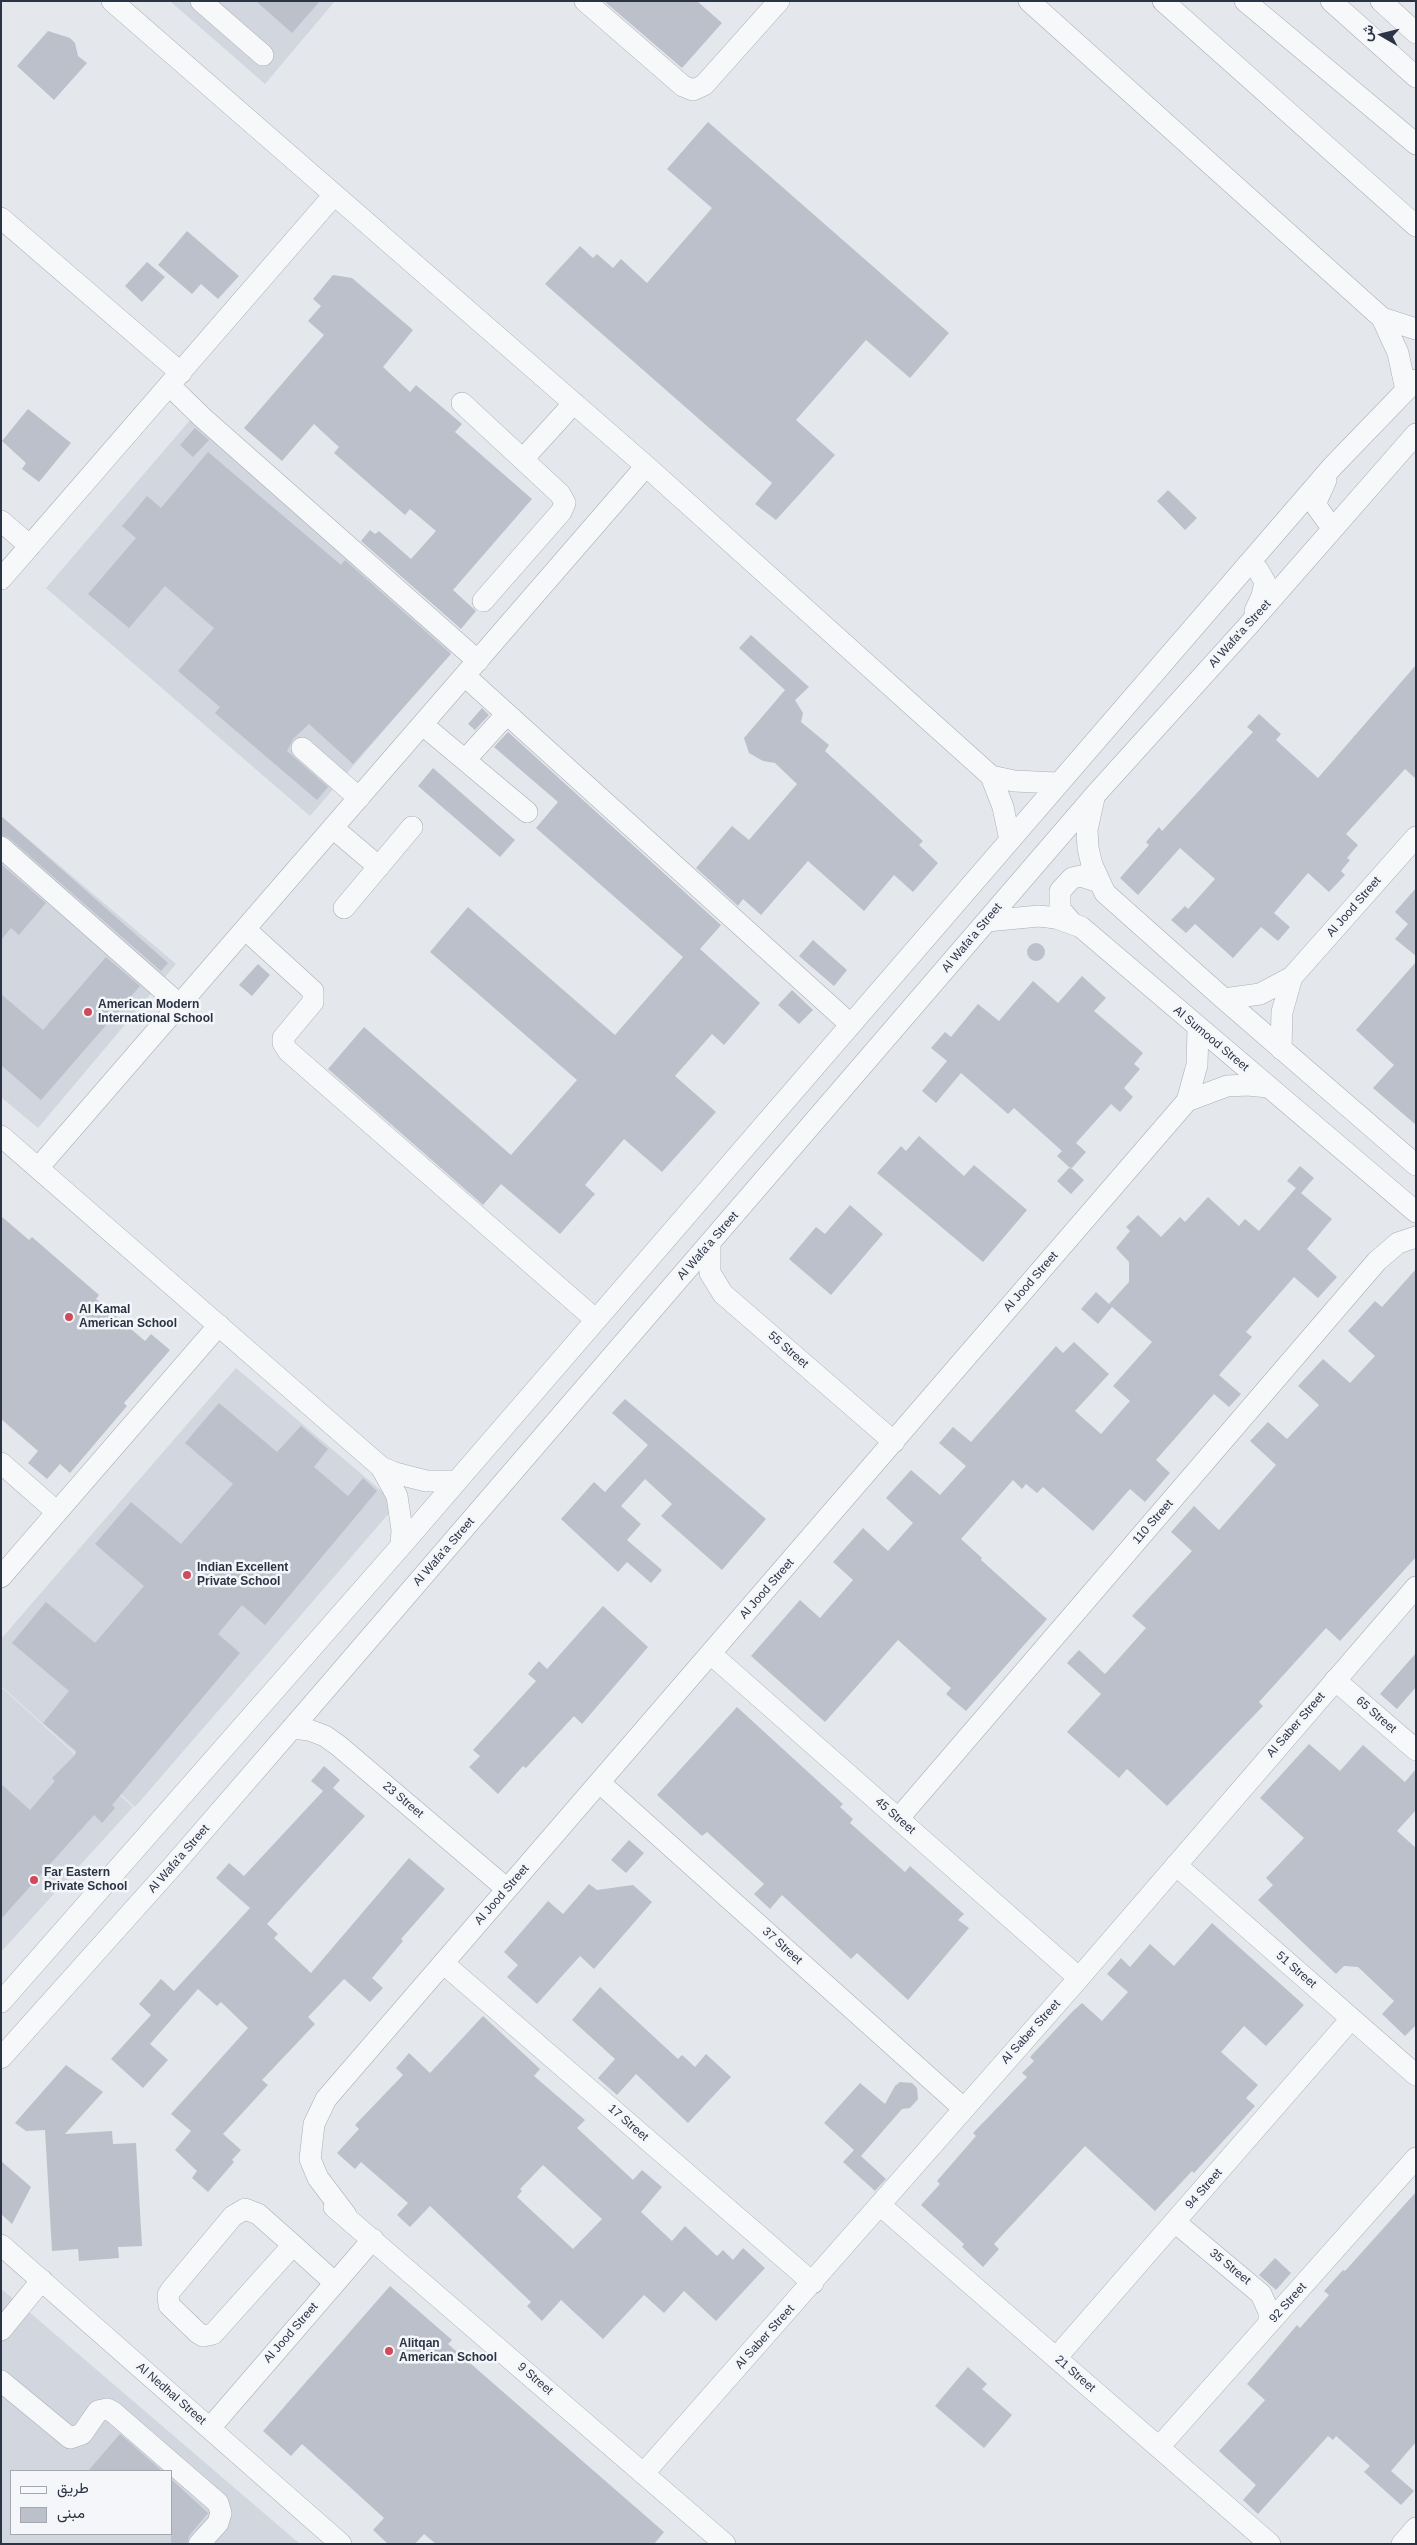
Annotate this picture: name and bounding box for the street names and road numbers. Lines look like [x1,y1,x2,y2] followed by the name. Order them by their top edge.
[1206,597,1274,671] street label: Al Wafa'a Street
[1324,874,1384,940] street label: Al Jood Street
[939,900,1005,976] street label: Al Wafa'a Street
[1170,1003,1252,1075] street label: Al Sumood Street
[674,1209,742,1283] street label: Al Wafa'a Street
[1001,1249,1061,1315] street label: Al Jood Street
[765,1329,811,1371] street label: 55 Street
[1130,1497,1176,1547] street label: 110 Street
[410,1515,478,1589] street label: Al Wafa'a Street
[737,1556,797,1622] street label: Al Jood Street
[1264,1690,1328,1760] street label: Al Saber Street
[1353,1694,1399,1736] street label: 65 Street
[380,1779,426,1821] street label: 23 Street
[872,1795,918,1837] street label: 45 Street
[145,1822,213,1896] street label: Al Wafa'a Street
[472,1862,532,1928] street label: Al Jood Street
[759,1924,805,1968] street label: 37 Street
[1273,1949,1319,1991] street label: 51 Street
[998,1997,1064,2067] street label: Al Saber Street
[605,2102,651,2144] street label: 17 Street
[1183,2166,1225,2212] street label: 94 Street
[1207,2246,1253,2288] street label: 35 Street
[1266,2280,1310,2326] street label: 92 Street
[261,2300,321,2366] street label: Al Jood Street
[732,2302,798,2372] street label: Al Saber Street
[1052,2353,1098,2395] street label: 21 Street
[133,2360,209,2428] street label: Al Nedhal Street
[514,2360,556,2398] street label: 9 Street

